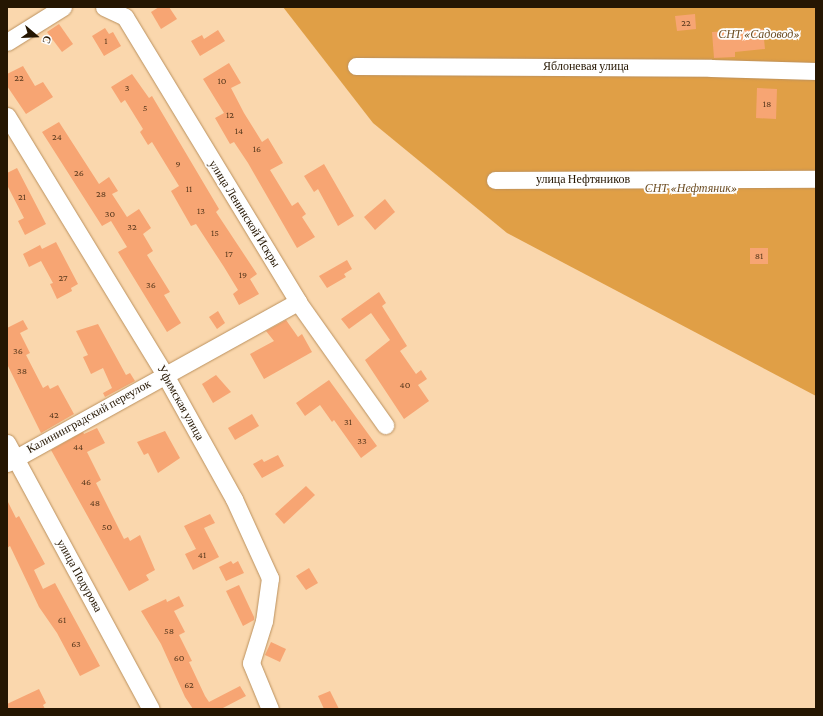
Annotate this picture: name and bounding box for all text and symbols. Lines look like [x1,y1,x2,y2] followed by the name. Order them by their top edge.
[16,16,56,56] north arrow
[681,17,691,29] house number: 22
[718,28,800,42] park label: СНТ «Садовод»
[40,34,54,46] text: С
[104,35,108,47] house number: 1
[543,60,629,74] street label: Яблоневая улица
[14,72,24,84] house number: 22
[218,75,226,87] house number: 10
[125,82,129,94] house number: 3
[763,98,771,110] house number: 18
[143,102,147,114] house number: 5
[226,109,234,121] house number: 12
[235,125,243,137] house number: 14
[52,131,62,143] house number: 24
[253,143,261,155] house number: 16
[175,158,181,170] house number: 9
[205,158,283,270] street label: улица Ленинской Искры
[74,167,84,179] house number: 26
[536,173,630,187] street label: улица Нефтяников
[645,182,737,196] park label: СНТ «Нефтяник»
[186,183,192,195] house number: 11
[96,188,106,200] house number: 28
[18,191,26,203] house number: 21
[197,205,205,217] house number: 13
[105,208,115,220] house number: 30
[127,221,137,233] house number: 32
[211,227,219,239] house number: 15
[225,248,233,260] house number: 17
[755,250,763,262] house number: 81
[239,269,247,281] house number: 19
[58,272,68,284] house number: 27
[146,279,156,291] house number: 36
[13,345,23,357] house number: 36
[153,363,207,443] street label: Уфимская улица
[17,365,27,377] house number: 38
[24,377,154,457] street label: Калининградский переулок
[400,379,410,391] house number: 40
[49,409,59,421] house number: 42
[344,416,352,428] house number: 31
[357,435,367,447] house number: 33
[73,441,83,453] house number: 44
[81,476,91,488] house number: 46
[90,497,100,509] house number: 48
[102,521,112,533] house number: 50
[53,537,105,615] street label: улица Подурова
[198,549,206,561] house number: 41
[58,614,66,626] house number: 61
[164,625,174,637] house number: 58
[71,638,81,650] house number: 63
[174,652,184,664] house number: 60
[184,679,194,691] house number: 62

